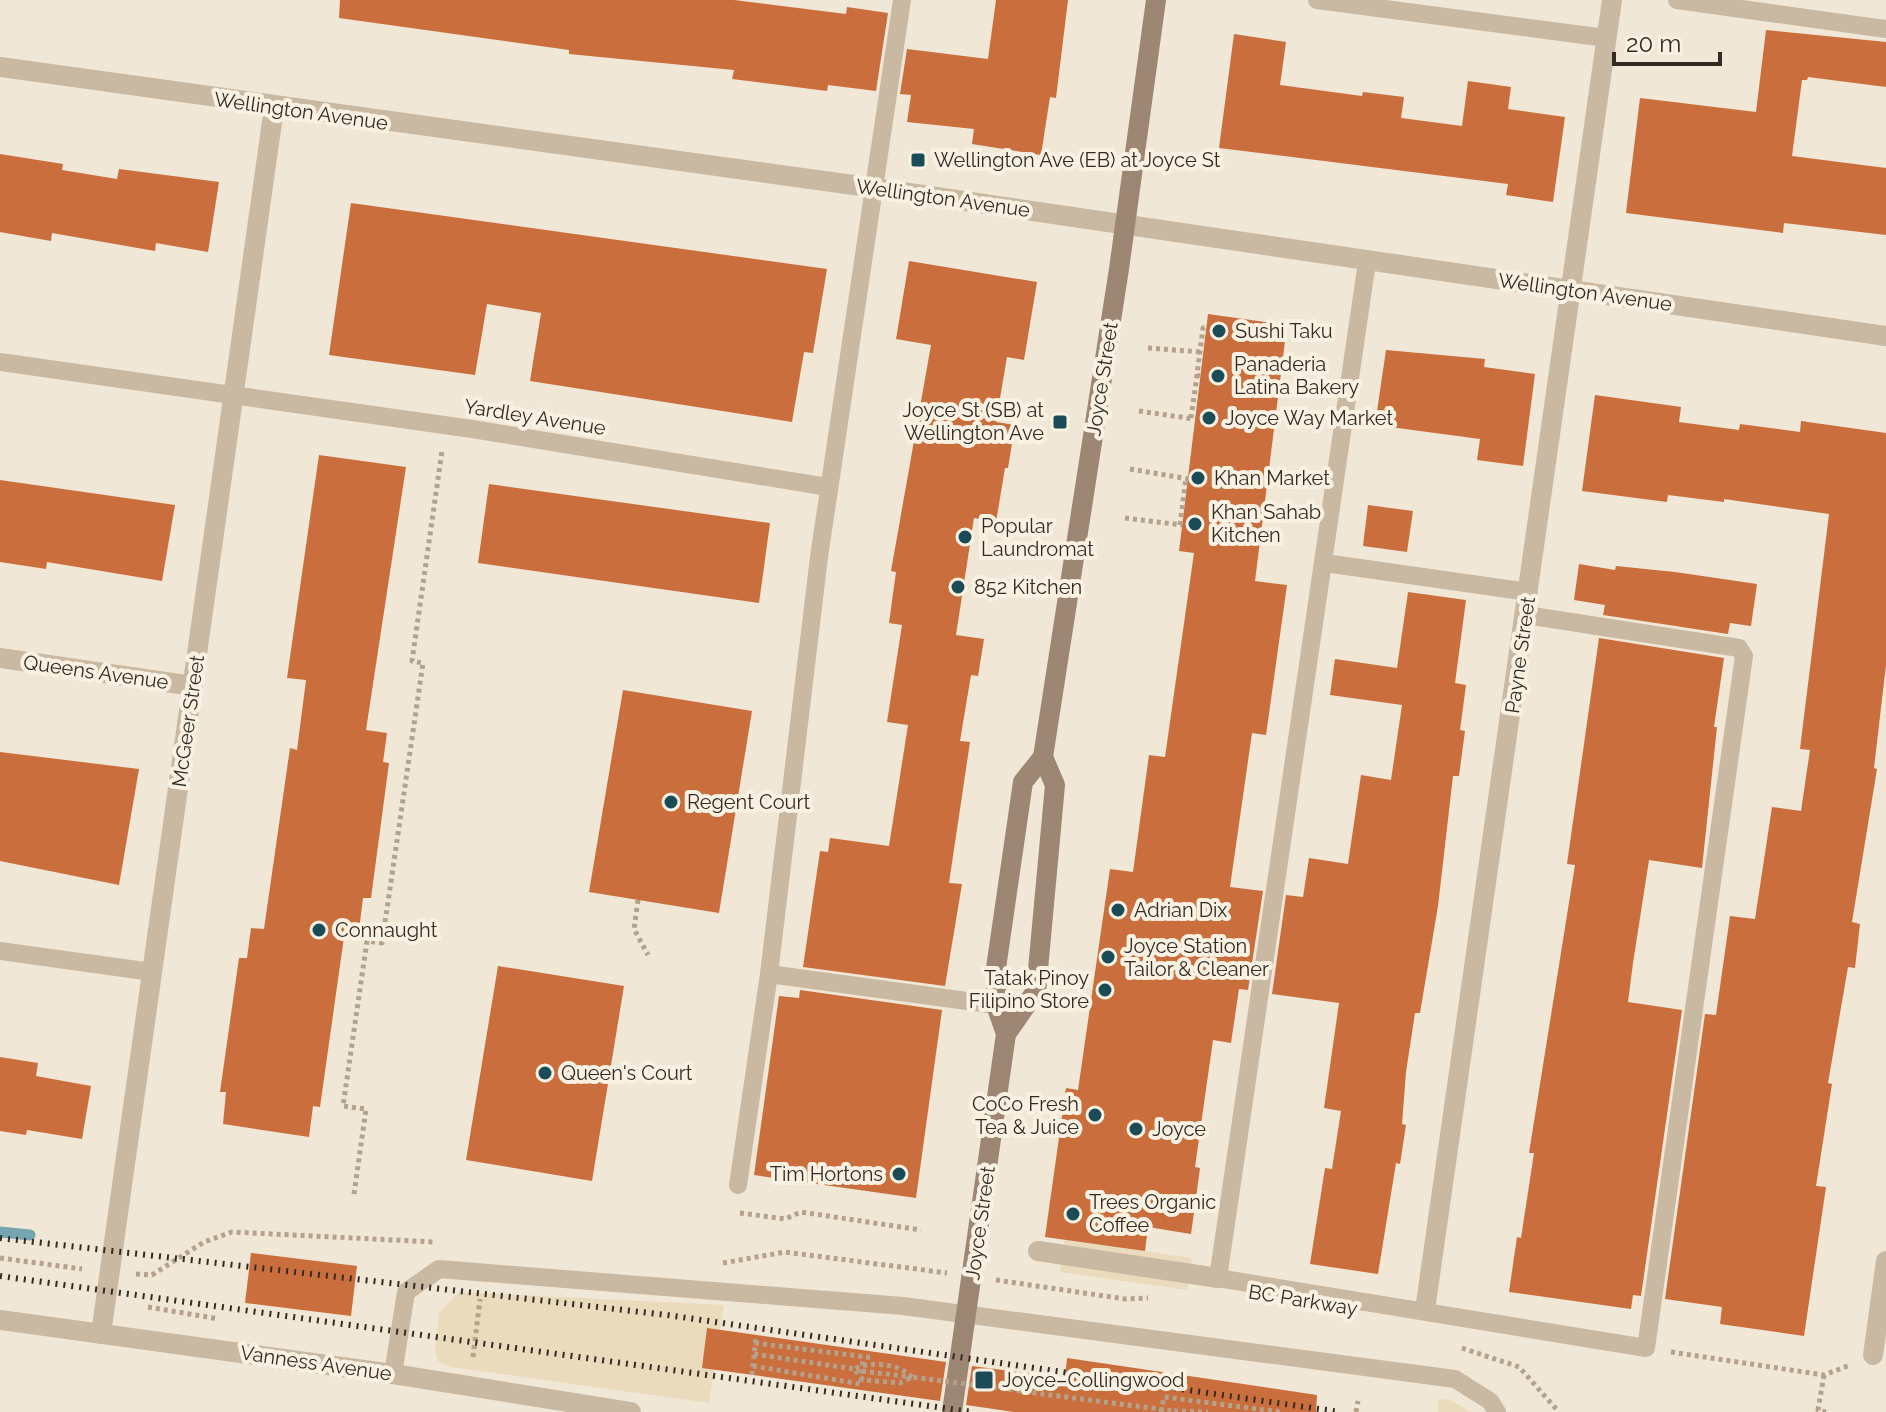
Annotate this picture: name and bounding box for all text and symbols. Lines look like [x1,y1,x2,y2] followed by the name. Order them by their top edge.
[1614,16,1720,66] scale bar
[1626,29,1681,58] text: 20 m
[213,87,390,135] street label: Wellington Avenue
[934,148,1221,172] place label: Wellington Ave (EB) at Joyce St
[909,151,927,169] marker: Wellington Ave (EB) at Joyce St
[855,174,1032,222] street label: Wellington Avenue
[1497,268,1674,316] street label: Wellington Avenue
[1235,319,1333,343] place label: Sushi Taku
[1081,320,1123,437] street label: Joyce Street
[1210,322,1228,340] marker: Sushi Taku
[1234,352,1359,399] place label: Panaderia Latina Bakery
[1209,367,1227,385] marker: Panaderia Latina Bakery
[462,394,608,440] street label: Yardley Avenue
[902,398,1044,445] place label: Joyce St (SB) at Wellington Ave
[1225,406,1393,430] place label: Joyce Way Market
[1200,409,1218,427] marker: Joyce Way Market
[1051,413,1069,431] marker: Joyce St (SB) at Wellington Ave
[1214,466,1330,490] place label: Khan Market
[1189,469,1207,487] marker: Khan Market
[1211,500,1321,547] place label: Khan Sahab Kitchen
[981,514,1094,561] place label: Popular Laundromat
[1186,515,1204,533] marker: Khan Sahab Kitchen
[956,528,974,546] marker: Popular Laundromat
[974,575,1082,599] place label: 852 Kitchen
[949,578,967,596] marker: 852 Kitchen
[1500,595,1540,715] street label: Payne Street
[22,650,170,694] street label: Queens Avenue
[167,653,209,789] street label: McGeer Street
[687,790,810,814] place label: Regent Court
[662,793,680,811] marker: Regent Court
[1134,898,1227,922] place label: Adrian Dix
[1109,901,1127,919] marker: Adrian Dix
[335,918,438,942] place label: Connaught
[310,921,328,939] marker: Connaught
[1124,934,1269,981] place label: Joyce Station Tailor & Cleaner
[1099,948,1117,966] marker: Joyce Station Tailor & Cleaner
[969,966,1089,1013] place label: Tatak Pinoy Filipino Store
[1096,981,1114,999] marker: Tatak Pinoy Filipino Store
[561,1061,693,1085] place label: Queen's Court
[536,1064,554,1082] marker: Queen's Court
[972,1092,1079,1139] place label: CoCo Fresh Tea & Juice
[1086,1106,1104,1124] marker: CoCo Fresh Tea & Juice
[1152,1117,1206,1141] place label: Joyce
[1127,1120,1145,1138] marker: Joyce
[770,1162,883,1186] place label: Tim Hortons
[960,1164,1000,1281] street label: Joyce Street
[890,1165,908,1183] marker: Tim Hortons
[1089,1190,1216,1237] place label: Trees Organic Coffee
[1064,1205,1082,1223] marker: Trees Organic Coffee
[1247,1280,1360,1321] street label: BC Parkway
[239,1341,393,1386] street label: Vanness Avenue
[1002,1368,1184,1392] place label: Joyce–Collingwood
[973,1369,995,1391] marker: Joyce–Collingwood

